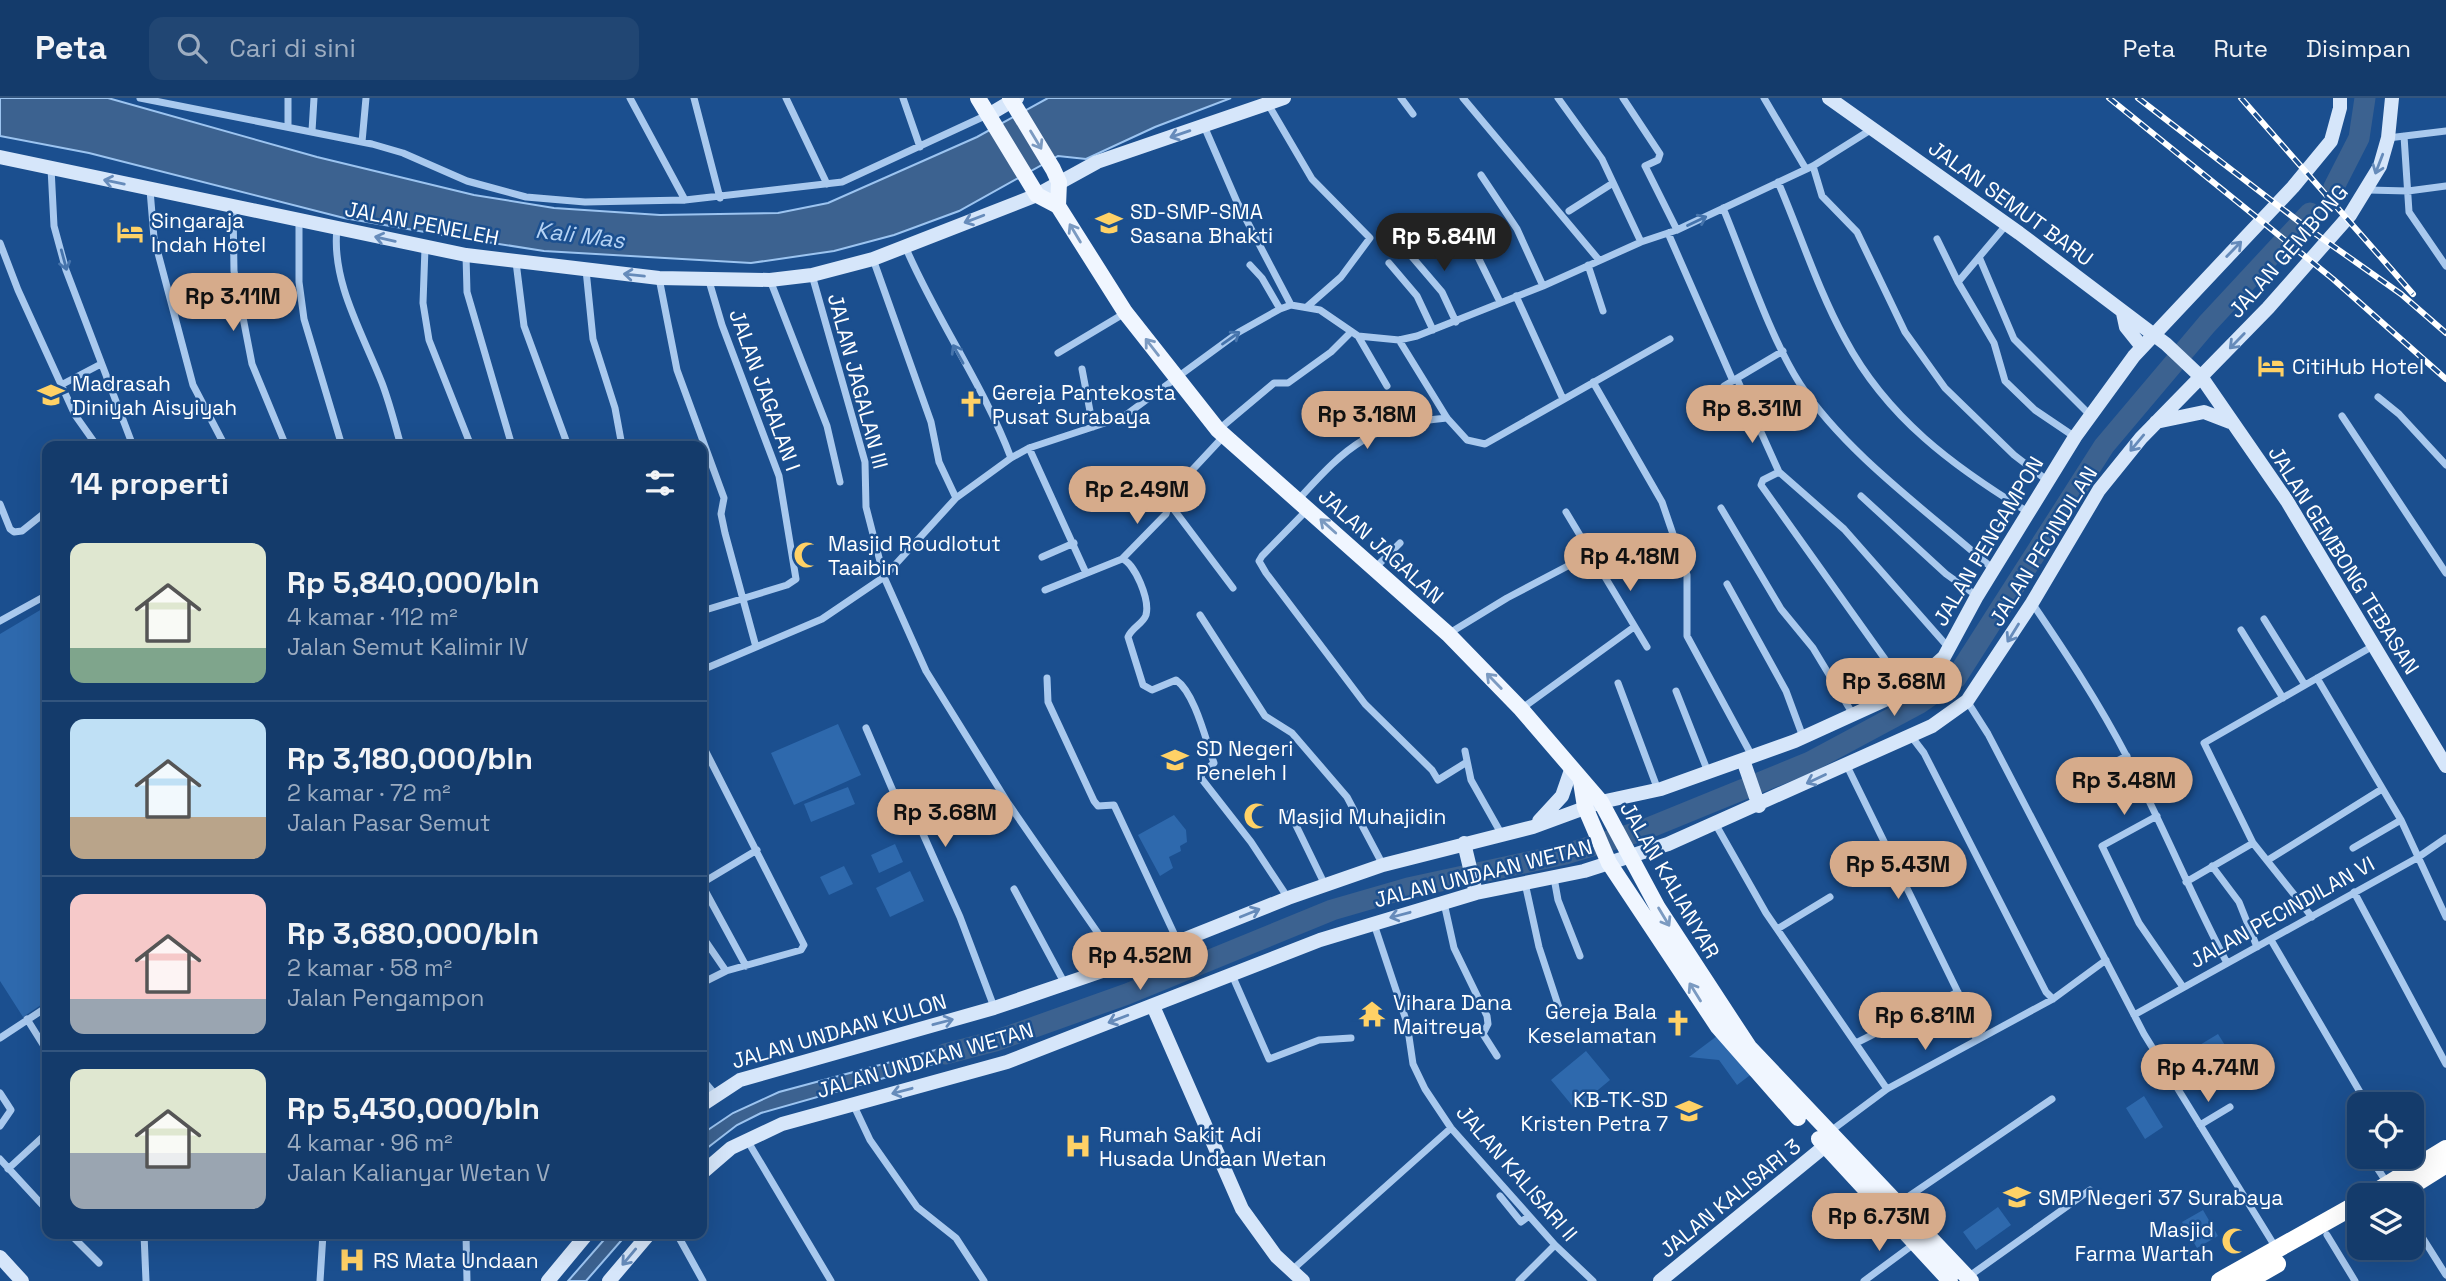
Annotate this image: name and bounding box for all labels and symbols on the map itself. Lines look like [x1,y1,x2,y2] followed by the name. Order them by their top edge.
[1170,129,1192,141] one-way arrow
[1029,130,1043,150] one-way arrow
[1923,134,2099,272] street label: JALAN SEMUT BARU
[2372,153,2385,175] one-way arrow
[103,174,126,188] one-way arrow
[2222,178,2354,324] street label: JALAN GEMBONG
[343,195,501,251] street label: JALAN PENELEH
[1130,198,1273,249] place label: SD-SMP-SMA Sasana Bhakti
[151,207,266,258] place label: Singaraja Indah Hotel
[1094,208,1124,238] school or university icon: SD-SMP-SMA Sasana Bhakti
[1686,213,1707,227] one-way arrow
[963,214,985,227] one-way arrow
[1372,214,1516,273] pin: Rp 5.84M
[534,215,627,255] water label: Kali Mas
[115,217,145,247] hotel icon: Singaraja Indah Hotel
[1068,224,1082,244] one-way arrow
[374,232,397,245] one-way arrow
[2226,241,2243,258] one-way arrow
[58,249,71,271] one-way arrow
[623,268,646,281] one-way arrow
[161,274,305,333] pin: Rp 3.11M
[822,290,894,472] street label: JALAN JAGALAN III
[723,305,807,475] street label: JALAN JAGALAN I
[1221,331,1240,345] one-way arrow
[2229,332,2246,349] one-way arrow
[1144,338,1159,357] one-way arrow
[951,344,965,364] one-way arrow
[2256,351,2286,381] hotel icon: CitiHub Hotel
[2292,353,2424,380] place label: CitiHub Hotel
[72,370,237,421] place label: Madrasah Diniyah Aisyiyah
[992,379,1176,430] place label: Gereja Pantekosta Pusat Surabaya
[36,380,66,410] school or university icon: Madrasah Diniyah Aisyiyah
[1680,386,1824,445] pin: Rp 8.31M
[956,389,986,419] church icon: Gereja Pantekosta Pusat Surabaya
[1295,392,1439,451] pin: Rp 3.18M
[2129,434,2145,452] one-way arrow
[2262,441,2426,679] street label: JALAN GEMBONG TEBASAN
[1927,451,2049,631] street label: JALAN PENGAMPON
[1983,461,2103,631] street label: JALAN PECINDILAN
[1065,466,1209,526] pin: Rp 2.49M
[1313,483,1449,609] street label: JALAN JAGALAN
[1319,519,1337,535] one-way arrow
[828,530,1001,581] place label: Masjid Roudlotut Taaibin
[1558,533,1702,593] pin: Rp 4.18M
[792,540,822,570] mosque icon: Masjid Roudlotut Taaibin
[2006,623,2020,643] one-way arrow
[1822,658,1966,718] pin: Rp 3.68M
[1486,673,1503,690] one-way arrow
[1196,735,1293,786] place label: SD Negeri Peneleh I
[1160,745,1190,775] school or university icon: SD Negeri Peneleh I
[2052,758,2196,817] pin: Rp 3.48M
[1806,773,1827,787] one-way arrow
[873,790,1017,849] pin: Rp 3.68M
[1614,797,1726,963] street label: JALAN KALIANYAR
[1242,801,1272,831] mosque icon: Masjid Muhajidin
[1278,803,1446,830] place label: Masjid Muhajidin
[1371,833,1595,913] street label: JALAN UNDAAN WETAN
[1826,842,1970,901] pin: Rp 5.43M
[2185,850,2379,974] street label: JALAN PECINDILAN VI
[1238,906,1260,919] one-way arrow
[1656,907,1671,926] one-way arrow
[1389,909,1412,922] one-way arrow
[1068,932,1212,992] pin: Rp 4.52M
[1687,982,1701,1002] one-way arrow
[728,987,950,1075] street label: JALAN UNDAAN KULON
[1393,989,1512,1040] place label: Vihara Dana Maitreya
[1853,992,1997,1052] pin: Rp 6.81M
[1527,998,1657,1049] place label: Gereja Bala Keselamatan
[1357,999,1387,1029] temple icon: Vihara Dana Maitreya
[1663,1008,1693,1038] church icon: Gereja Bala Keselamatan
[1107,1014,1129,1027] one-way arrow
[931,1015,954,1028] one-way arrow
[813,1016,1037,1104] street label: JALAN UNDAAN WETAN
[2136,1044,2280,1104] pin: Rp 4.74M
[892,1085,914,1098] one-way arrow
[1520,1086,1668,1137] place label: KB-TK-SD Kristen Petra 7
[1674,1096,1704,1126] school or university icon: KB-TK-SD Kristen Petra 7
[1450,1099,1584,1247] street label: JALAN KALISARI II
[1099,1121,1327,1172] place label: Rumah Sakit Adi Husada Undaan Wetan
[1063,1131,1093,1161] hospital icon: Rumah Sakit Adi Husada Undaan Wetan
[1654,1133,1806,1263] street label: JALAN KALISARI 3
[2002,1182,2032,1212] school or university icon: SMP Negeri 37 Surabaya
[2038,1184,2283,1211] place label: SMP Negeri 37 Surabaya
[1807,1194,1951,1253] pin: Rp 6.73M
[2075,1216,2214,1267] place label: Masjid Farma Wartah
[2220,1226,2250,1256] mosque icon: Masjid Farma Wartah
[337,1245,367,1275] hospital icon: RS Mata Undaan
[373,1247,539,1274] place label: RS Mata Undaan
[621,1248,637,1266] one-way arrow

